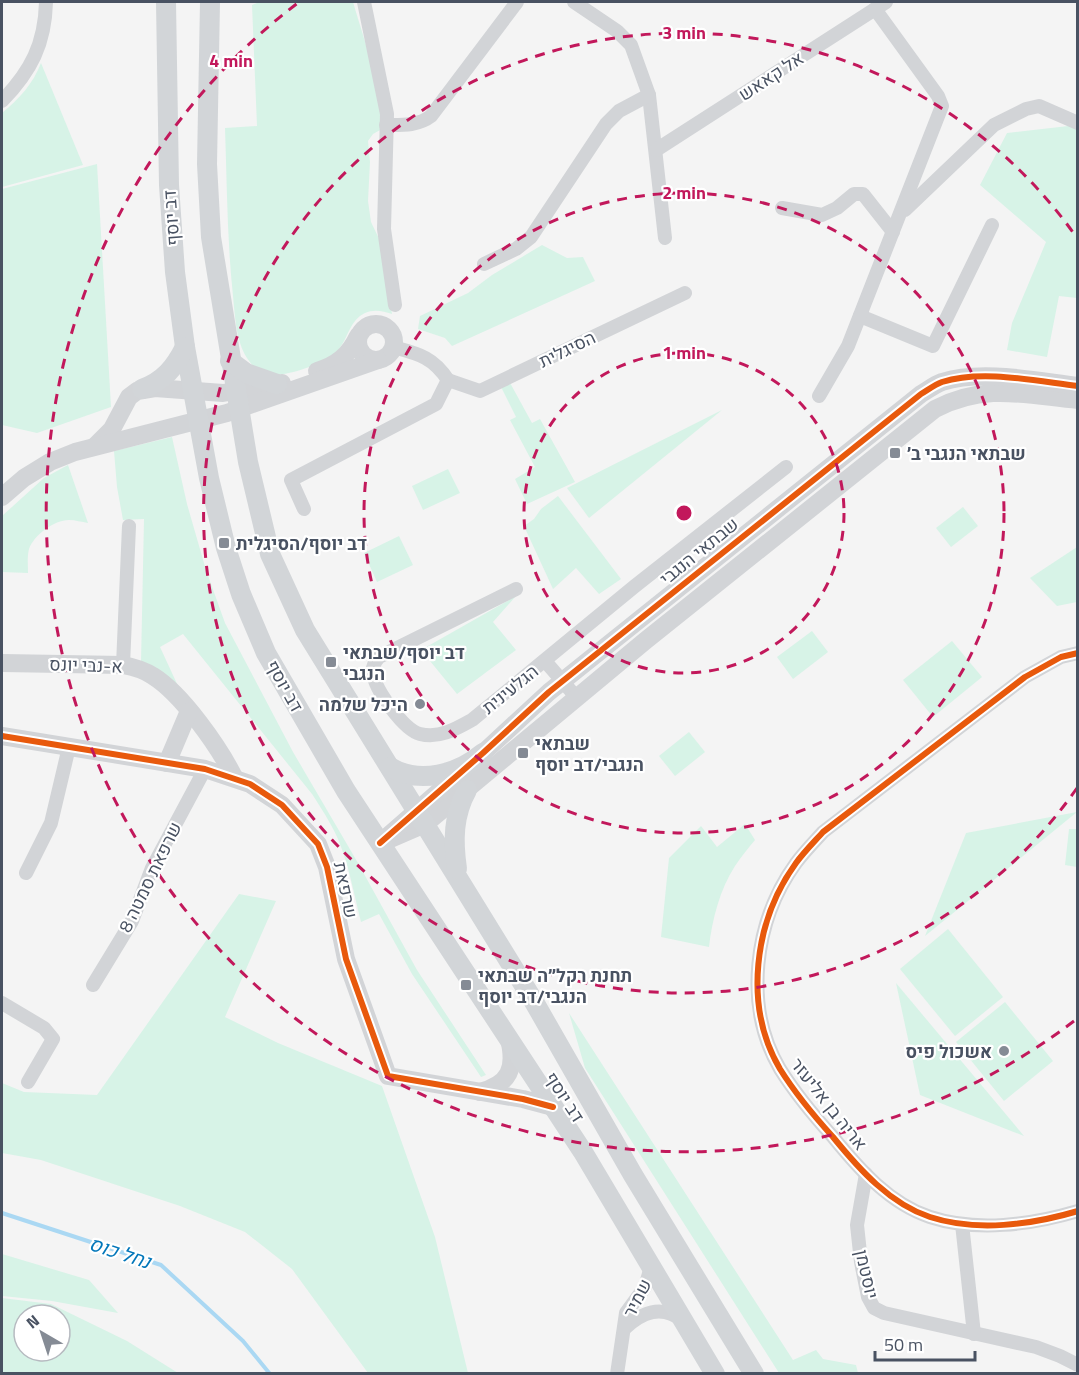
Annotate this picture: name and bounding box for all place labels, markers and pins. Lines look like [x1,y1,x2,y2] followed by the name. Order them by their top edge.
[907,440,1026,467] place label: שבתאי הנגבי ב׳
[888,446,902,460] marker: שבתאי הנגבי ב׳
[674,503,694,523] centre of rings
[236,530,367,557] place label: דב יוסף/הסיגלית
[217,536,231,550] marker: דב יוסף/הסיגלית
[343,639,465,687] place label: דב יוסף/שבתאי הנגבי
[324,655,338,669] marker: דב יוסף/שבתאי הנגבי
[319,691,408,718] place label: היכל שלמה
[413,697,427,711] marker: היכל שלמה
[535,730,644,778] place label: שבתאי הנגבי/דב יוסף
[516,746,530,760] marker: שבתאי הנגבי/דב יוסף
[478,962,632,1010] place label: תחנת רקל״ה שבתאי הנגבי/דב יוסף
[459,978,473,992] marker: תחנת רקל״ה שבתאי הנגבי/דב יוסף
[905,1038,992,1065] place label: אשכול פיס
[997,1044,1011,1058] marker: אשכול פיס

